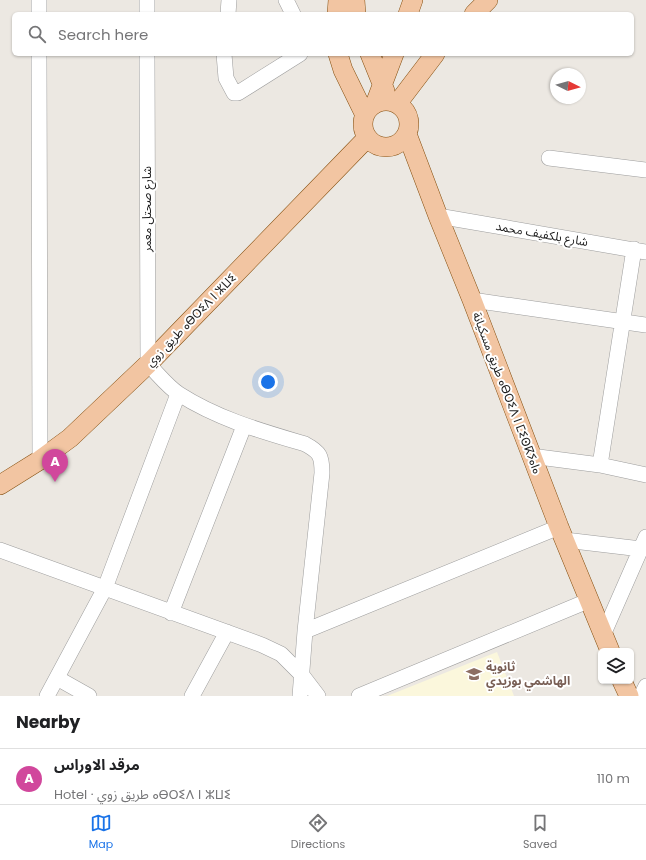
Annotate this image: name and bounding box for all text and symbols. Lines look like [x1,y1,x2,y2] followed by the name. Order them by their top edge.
[12,12,634,56] search box
[26,23,48,45] icon: search
[58,24,148,45] text: Search here
[550,68,586,104] north arrow
[138,166,156,253] street label: شارع صحتل معمر
[494,217,590,251] street label: شارع بلكفيف محمد
[142,269,241,371] street label: طريق زوي ⴰⴱⵔⵉⴷ ⵏ ⵣⵡⵉ
[469,309,546,476] street label: طريق مسكيانة ⴰⴱⵔⵉⴷ ⵏ ⵎⵉⵙⴽⵢⴰⵏⴰ
[258,372,278,392] your location
[42,449,68,482] pin: A
[598,648,634,684] map controls
[598,648,634,684] button: layers
[486,658,570,691] place label: ثانوية الهاشمي بوزيدي
[465,665,483,683] school or university icon: ثانوية الهاشمي بوزيدي
[16,710,80,734] text: Nearby
[54,754,140,775] text: مرقد الاوراس
[24,769,34,788] text: A
[597,769,630,788] text: 110 m
[54,785,231,804] text: Hotel · طريق زوي ⴰⴱⵔⵉⴷ ⵏ ⵣⵡⵉ
[89,812,113,853] tab: Map
[291,812,345,853] tab: Directions
[523,812,557,853] tab: Saved

